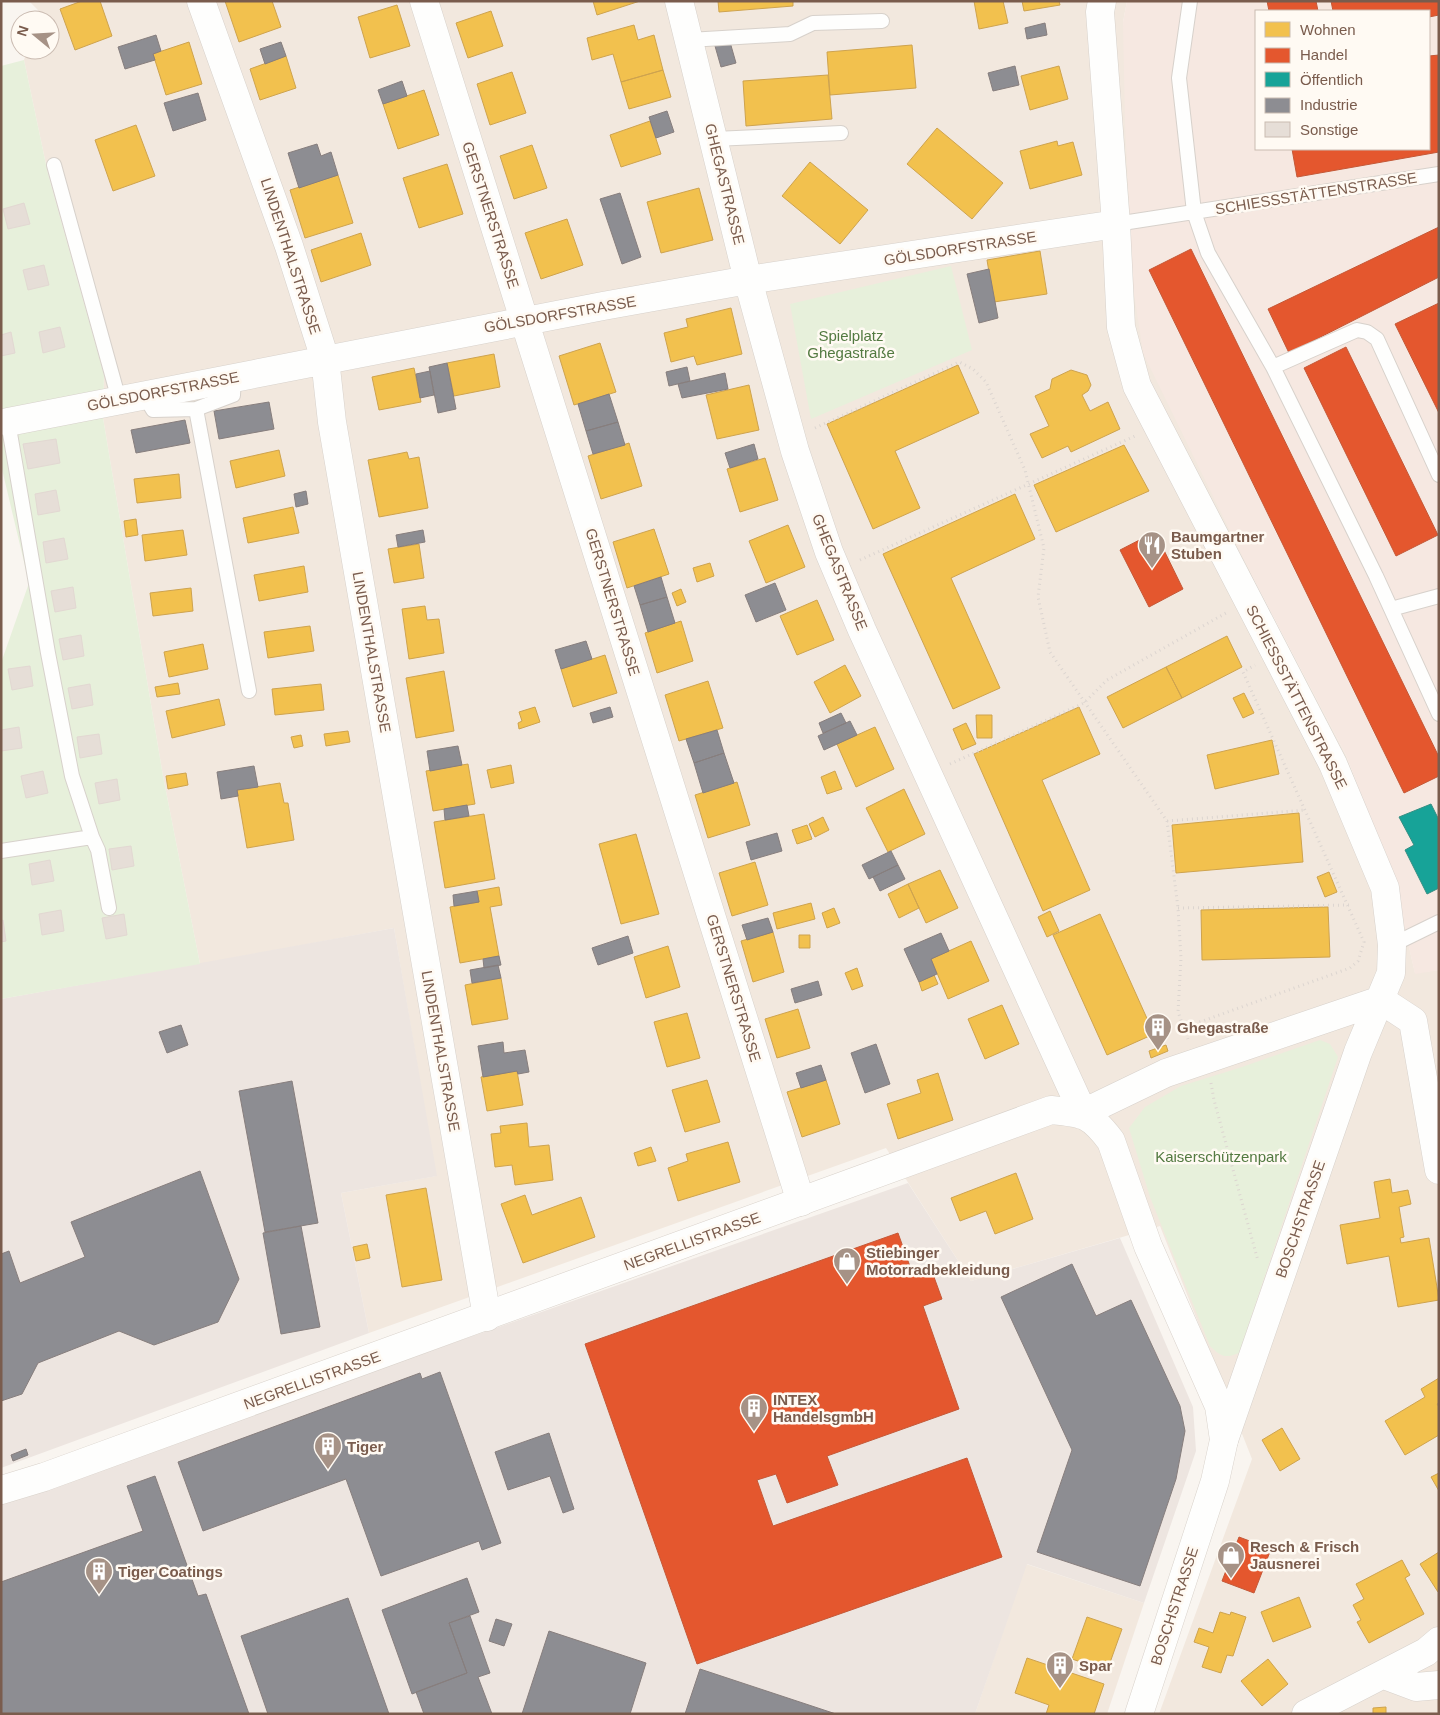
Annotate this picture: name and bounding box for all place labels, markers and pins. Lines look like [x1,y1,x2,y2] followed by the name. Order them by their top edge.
[1171,528,1265,562] place label: Baumgartner Stuben
[1137,530,1167,569] restaurant icon: Baumgartner Stuben
[1143,1012,1173,1051] building icon: Ghegastraße
[1177,1019,1269,1036] place label: Ghegastraße
[866,1244,1010,1278] place label: Stiebinger Motorradbekleidung
[832,1246,862,1285] shop icon: Stiebinger Motorradbekleidung
[773,1391,874,1425] place label: INTEX HandelsgmbH
[739,1393,769,1432] building icon: INTEX HandelsgmbH
[313,1431,343,1470] building icon: Tiger
[347,1438,384,1455] place label: Tiger
[1250,1538,1359,1572] place label: Resch & Frisch Jausnerei
[1216,1540,1246,1579] shop icon: Resch & Frisch Jausnerei
[84,1556,114,1595] building icon: Tiger Coatings
[118,1563,223,1580] place label: Tiger Coatings
[1045,1650,1075,1689] building icon: Spar
[1079,1657,1113,1674] place label: Spar

